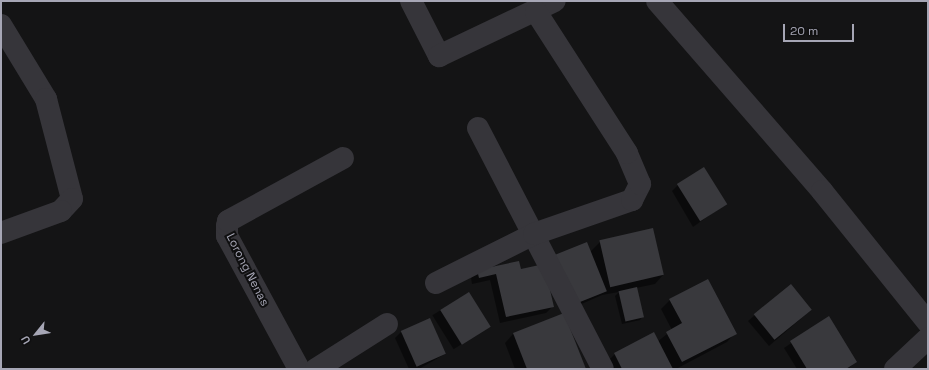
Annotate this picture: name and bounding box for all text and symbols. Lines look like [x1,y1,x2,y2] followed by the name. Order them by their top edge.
[785,16,856,42] scale bar
[790,23,818,39] text: 20 m
[223,231,271,309] street label: Lorong Nenas
[16,314,56,354] north arrow
[18,333,34,347] text: U

